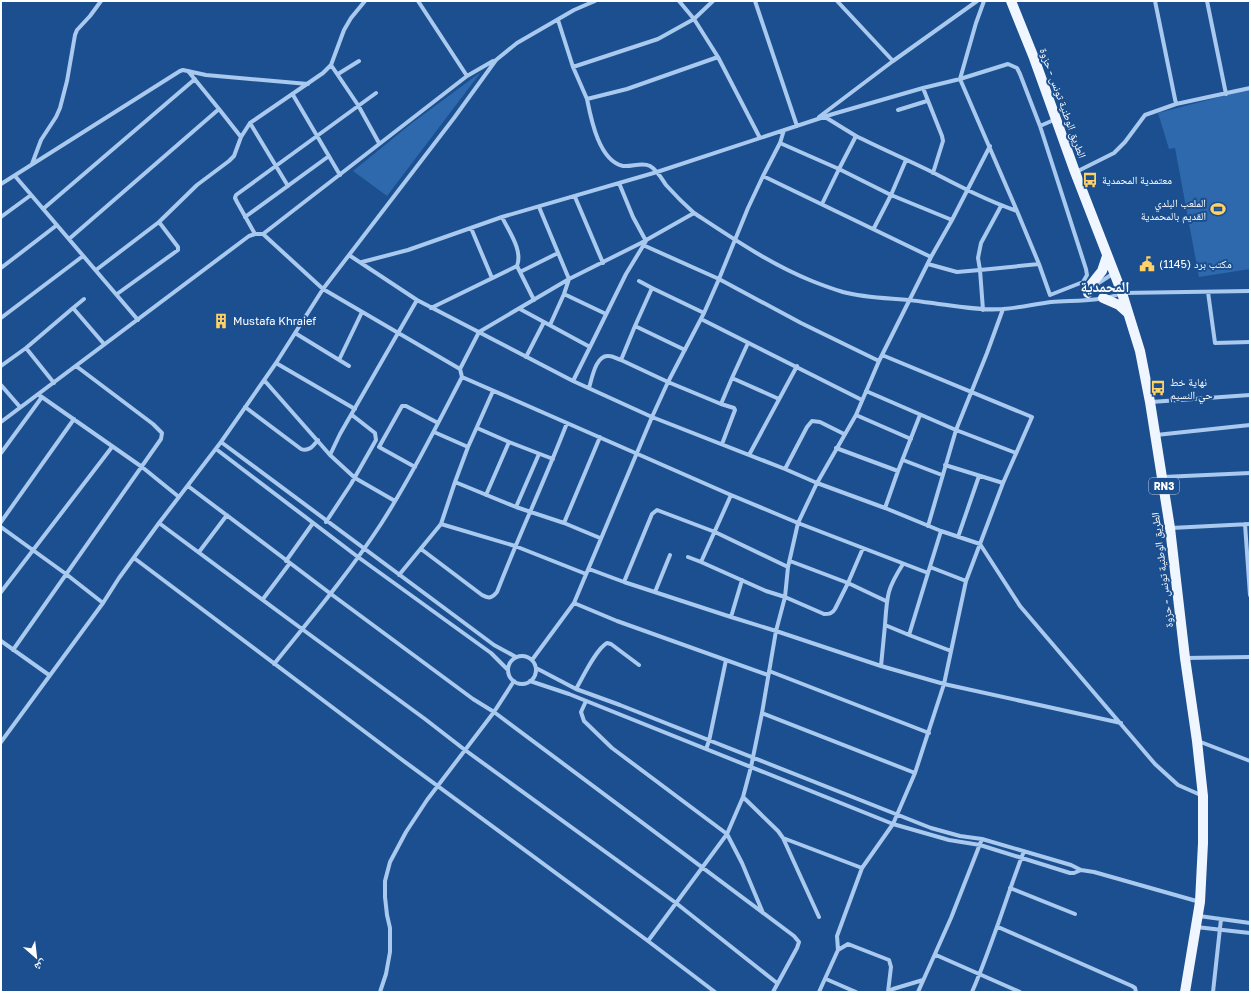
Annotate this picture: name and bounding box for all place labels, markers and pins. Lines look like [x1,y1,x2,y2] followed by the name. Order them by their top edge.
[1081,171,1099,189] bus stop icon: معتمدية المحمدية
[1102,173,1172,186] place label: معتمدية المحمدية
[1141,196,1206,224] place label: الملعب البلدي القديم بالمحمدية
[1209,200,1227,218] sports icon: الملعب البلدي القديم بالمحمدية
[1138,255,1156,273] public building icon: مكتب برد (1145)
[1159,257,1232,270] place label: مكتب برد (1145)
[212,312,230,330] building icon: Mustafa Khraief
[233,314,316,327] place label: Mustafa Khraief
[1170,375,1213,404] place label: نهاية خط حي النسيم
[1149,379,1167,397] bus stop icon: نهاية خط حي النسيم

